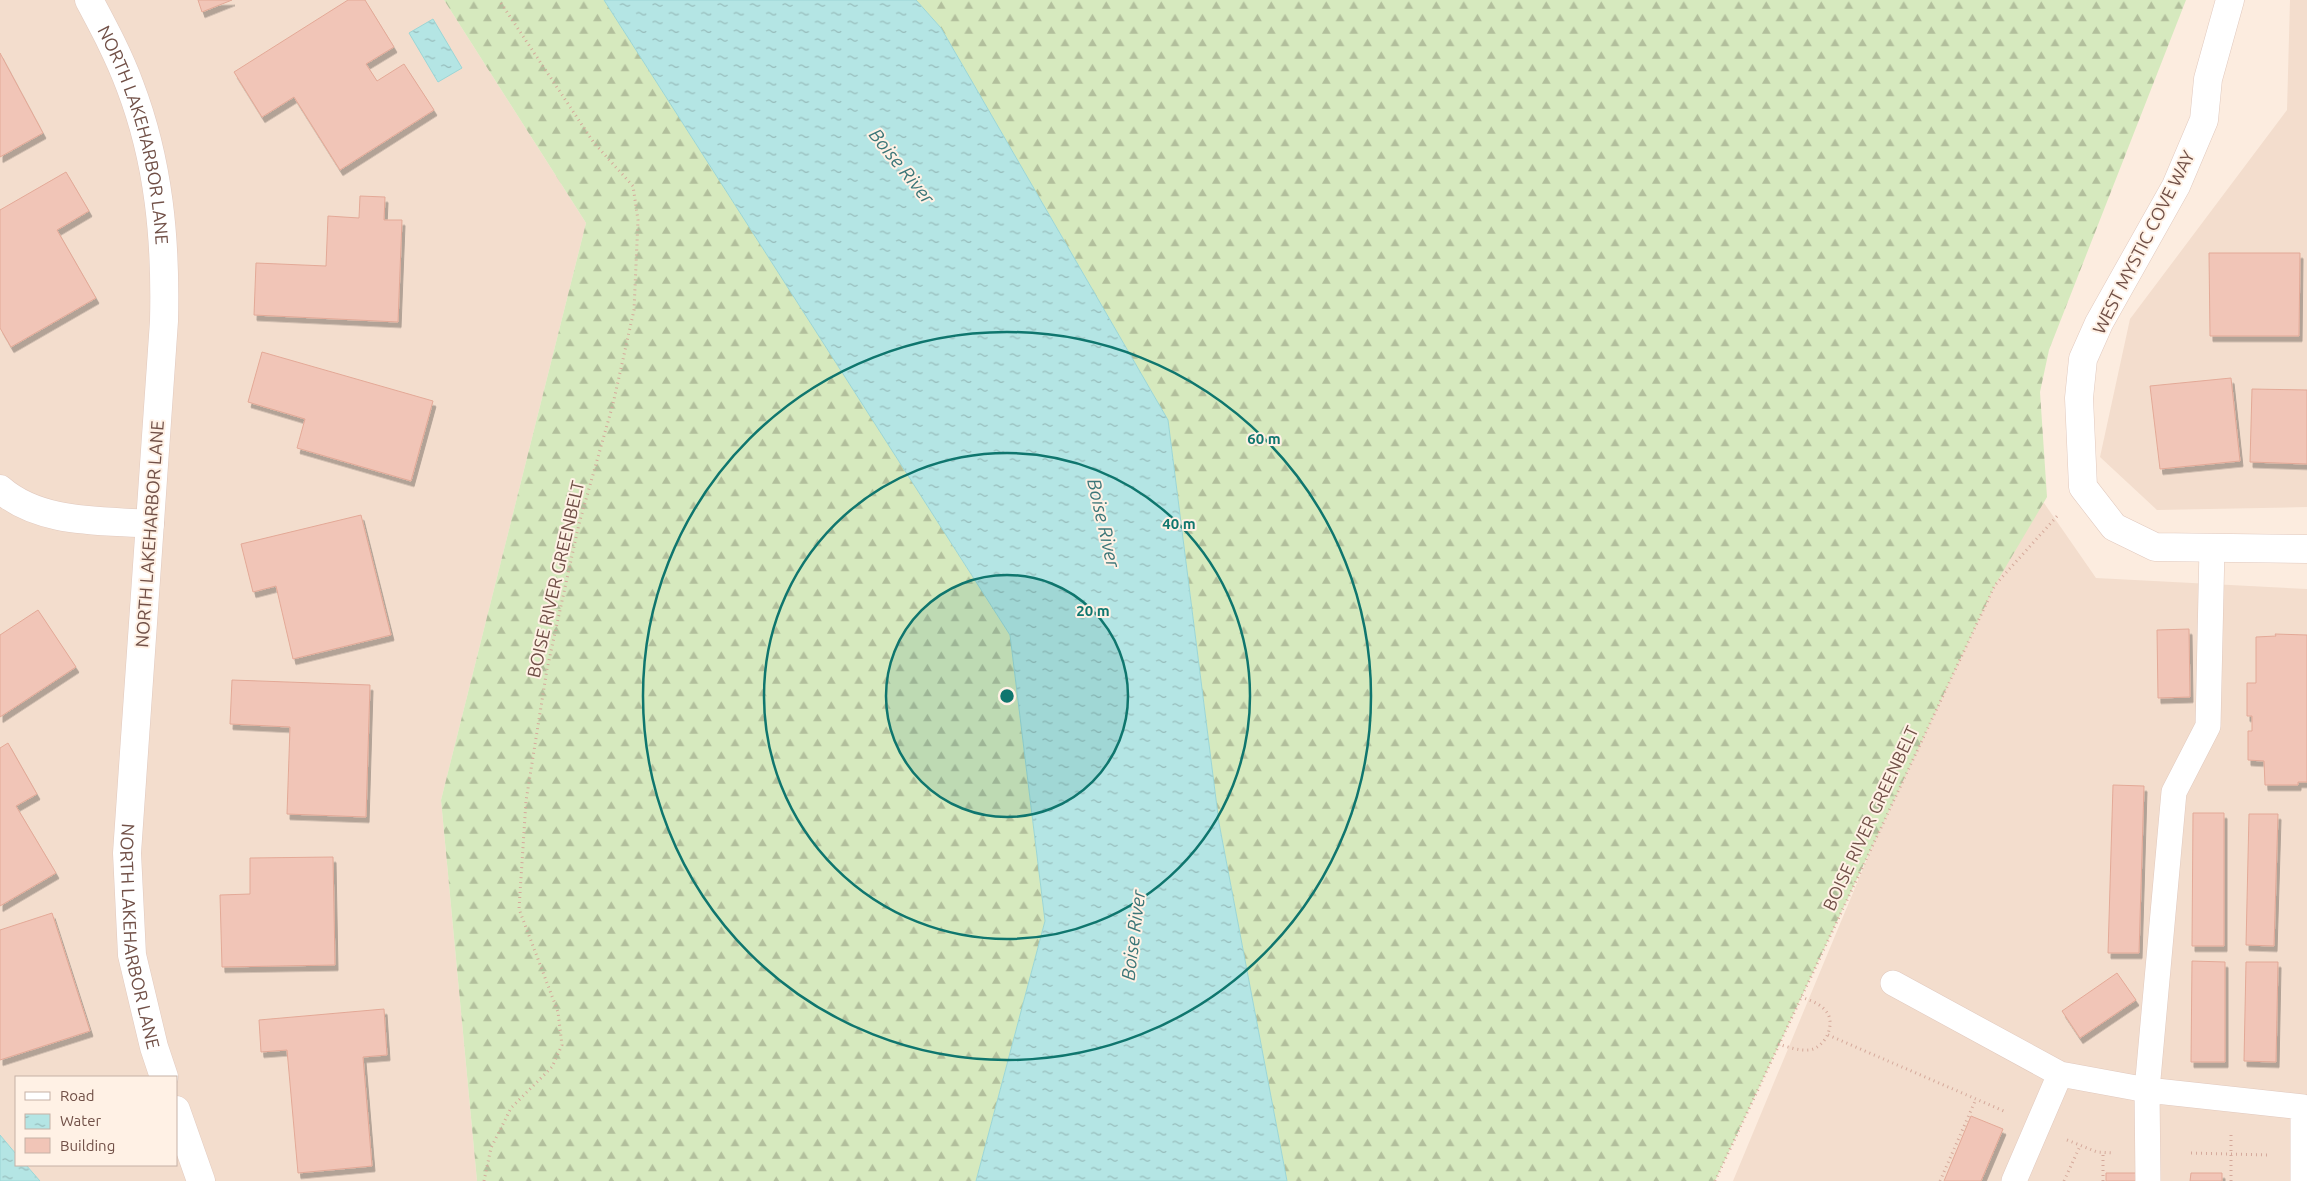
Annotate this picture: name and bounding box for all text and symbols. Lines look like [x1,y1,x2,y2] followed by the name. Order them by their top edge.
[94,22,173,245] street label: NORTH LAKEHARBOR LANE
[865,124,940,209] water label: Boise River
[2088,147,2198,337] street label: WEST MYSTIC COVE WAY
[131,420,167,648] street label: NORTH LAKEHARBOR LANE
[1247,430,1281,447] text: 60 m
[1083,476,1125,570] water label: Boise River
[523,479,587,679] street label: BOISE RIVER GREENBELT
[1162,515,1196,532] text: 40 m
[1076,602,1110,619] text: 20 m
[998,687,1016,705] centre of rings
[1818,722,1922,914] street label: BOISE RIVER GREENBELT
[117,823,164,1051] street label: NORTH LAKEHARBOR LANE
[1117,888,1150,981] water label: Boise River
[15,1076,178,1166] legend
[60,1087,95,1104] text: Road
[60,1112,101,1129] text: Water
[60,1137,115,1154] text: Building

